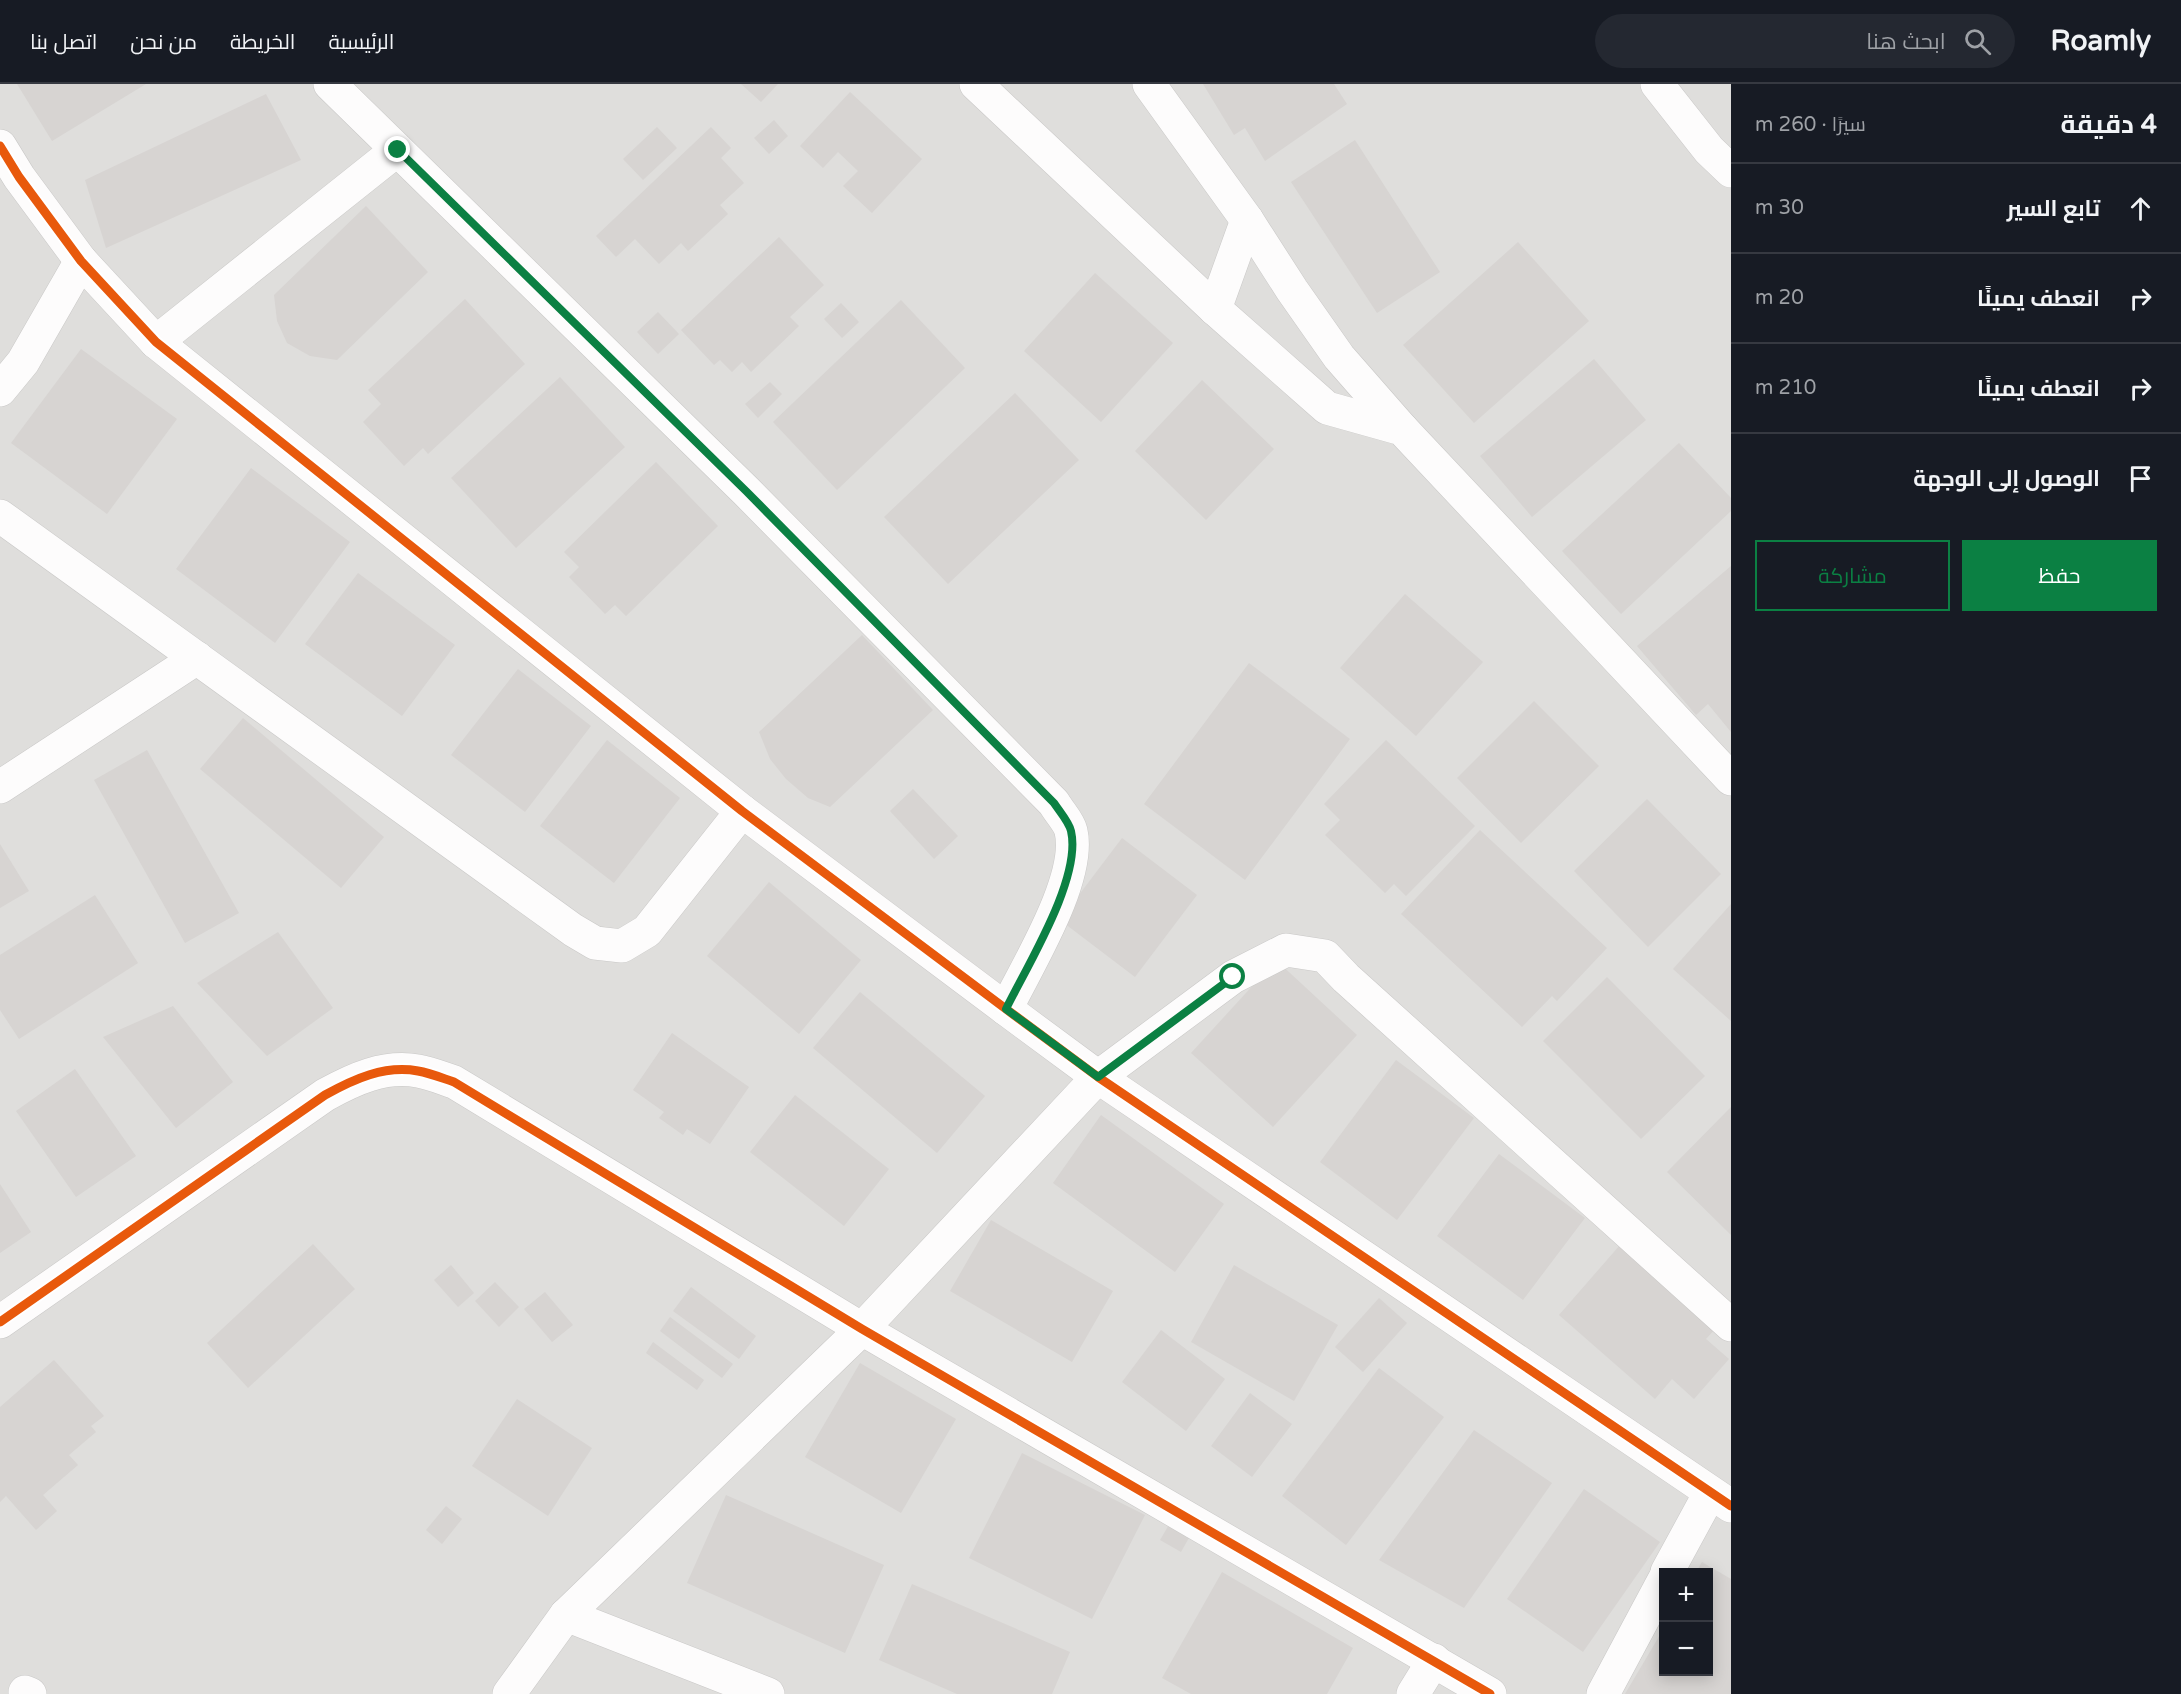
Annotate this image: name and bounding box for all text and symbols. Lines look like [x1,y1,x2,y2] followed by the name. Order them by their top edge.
[1595,14,2015,68] search box
[2051,24,2151,58] text: Roamly
[1961,25,1994,58] icon: search
[1866,29,1946,55] text: ابحث هنا
[30,30,97,55] text: اتصل بنا
[130,30,197,55] text: من نحن
[230,30,295,55] text: الخريطة
[328,30,394,55] text: الرئيسية
[2060,109,2157,140] text: 4 دقيقة
[1755,113,1866,137] text: سيرًا · 260 m
[384,136,410,162] route end
[2124,192,2157,225] icon: ahead
[1755,196,1804,220] text: 30 m
[2007,196,2100,222] text: تابع السير
[2124,282,2157,315] icon: right
[1755,286,1804,310] text: 20 m
[1977,286,2100,312] text: انعطف يمينًا
[2124,372,2157,405] icon: right
[1755,376,1816,400] text: 210 m
[1977,376,2100,402] text: انعطف يمينًا
[2124,462,2157,495] icon: arrive
[1913,466,2100,492] text: الوصول إلى الوجهة
[1755,540,1950,611] button: مشاركة
[1962,540,2157,611] button: حفظ
[1219,963,1245,989] route start
[1659,1568,1713,1676] map controls
[1659,1568,1713,1622] button: +
[1659,1622,1713,1676] button: −

